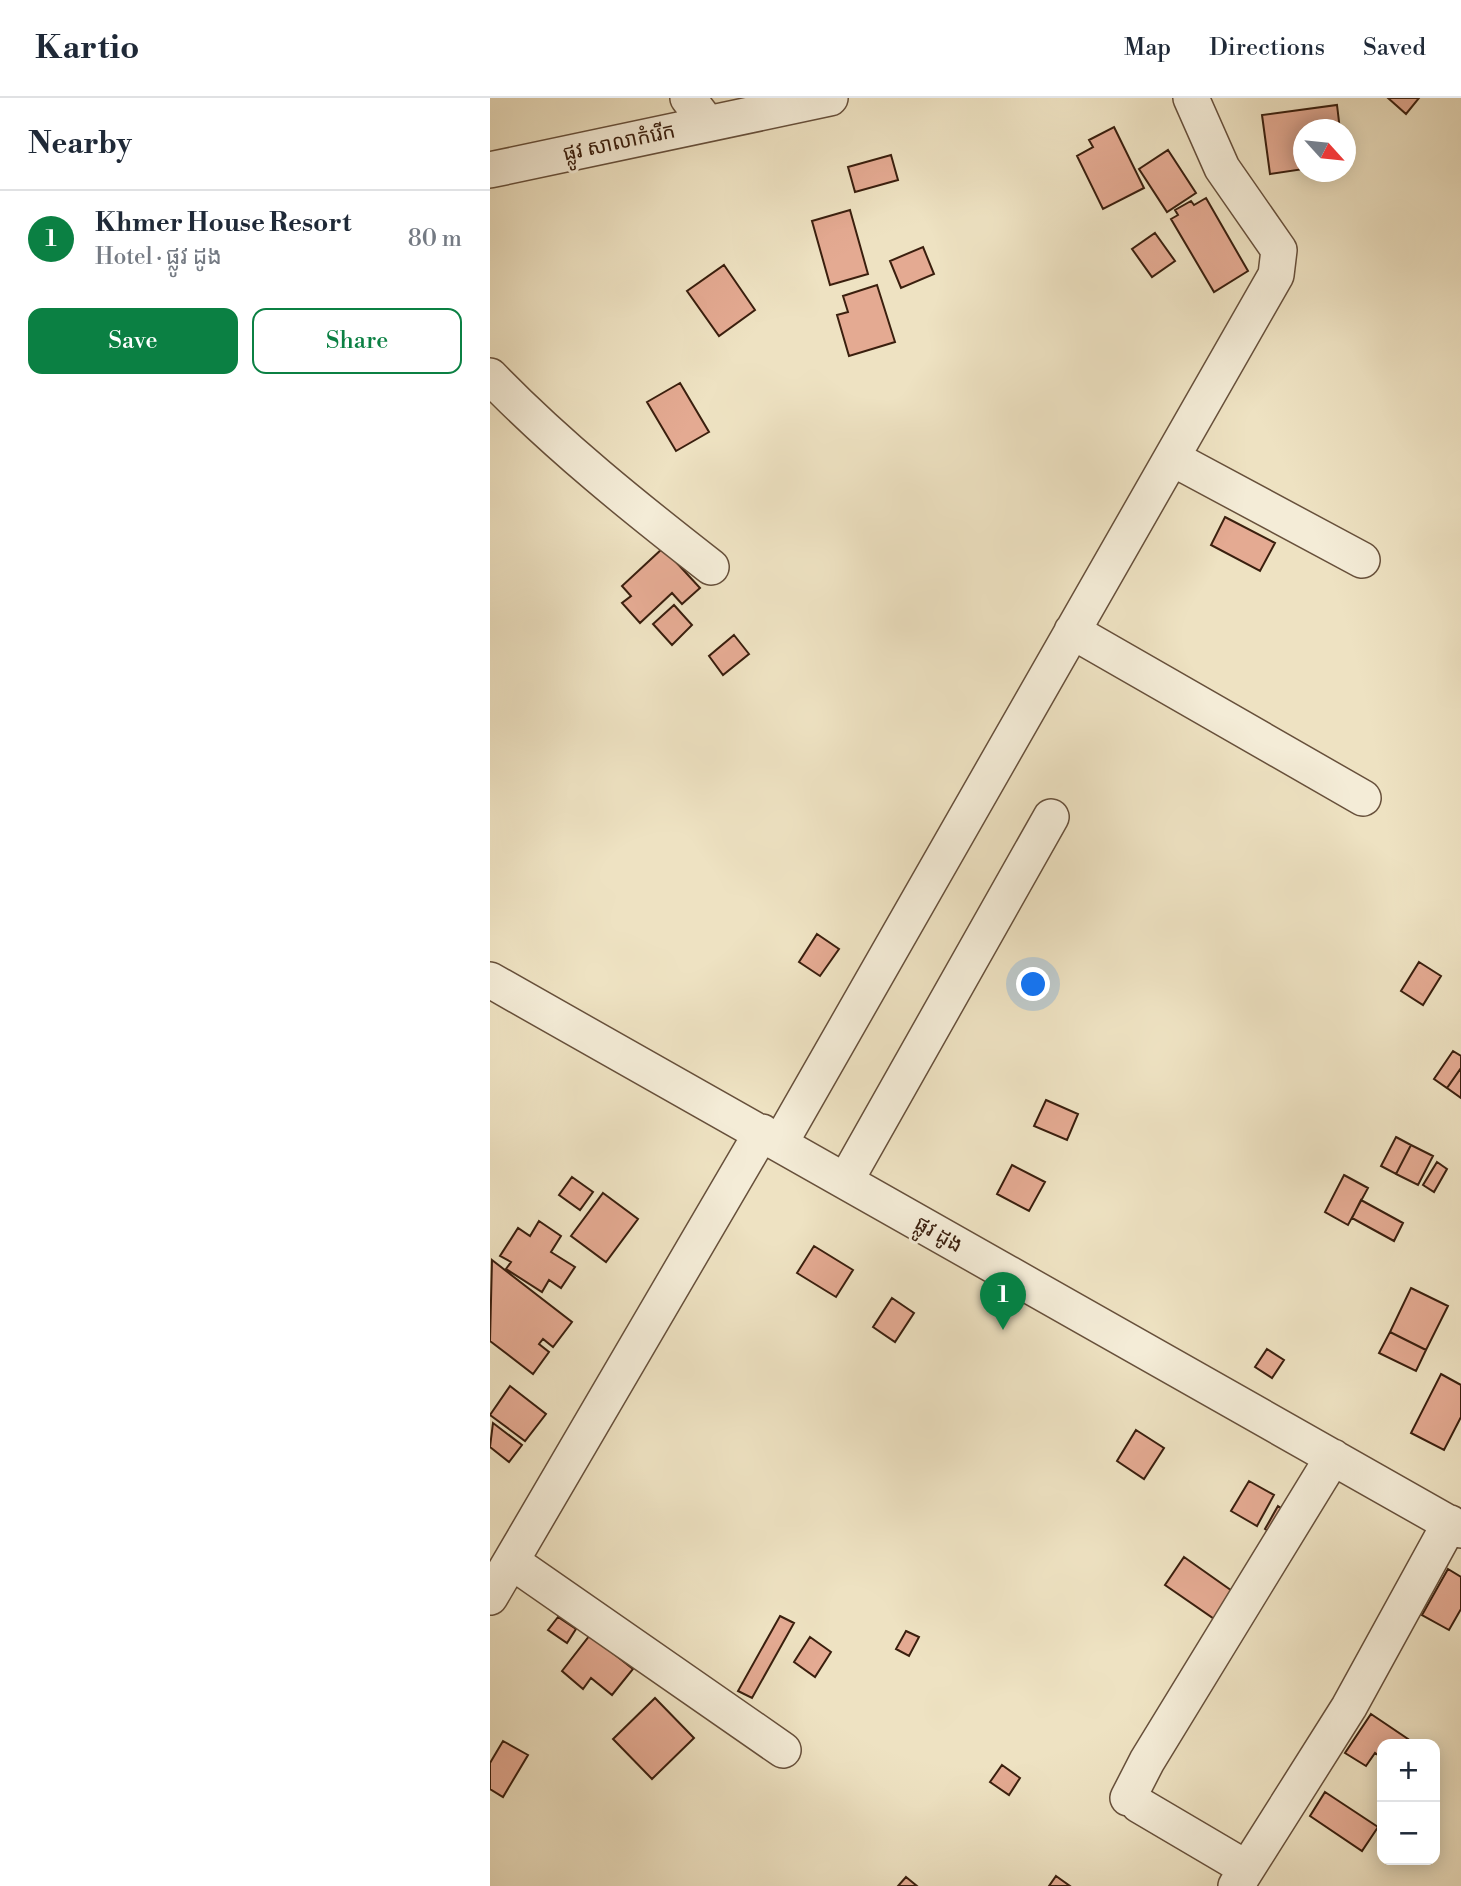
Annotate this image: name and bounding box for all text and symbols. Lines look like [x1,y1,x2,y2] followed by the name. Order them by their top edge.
[35,28,139,69] text: Kartio
[1124,33,1171,63] text: Map
[1209,33,1325,63] text: Directions
[1363,33,1426,63] text: Saved
[561,118,679,173] street label: ផ្លូវ សាលាកំរើក
[1293,119,1356,182] north arrow
[28,125,132,163] text: Nearby
[95,207,351,239] text: Khmer House Resort
[45,225,57,253] text: 1
[408,225,462,253] text: 80 m
[95,243,222,271] text: Hotel · ផ្លូវ ដូង
[28,308,238,374] button: Save
[252,308,462,374] button: Share
[1016,967,1050,1001] your location
[907,1211,967,1263] street label: ផ្លូវ ដូង
[980,1272,1026,1330] pin: 1
[1377,1739,1440,1865] map controls
[1377,1739,1440,1802] button: +
[1377,1802,1440,1865] button: −

